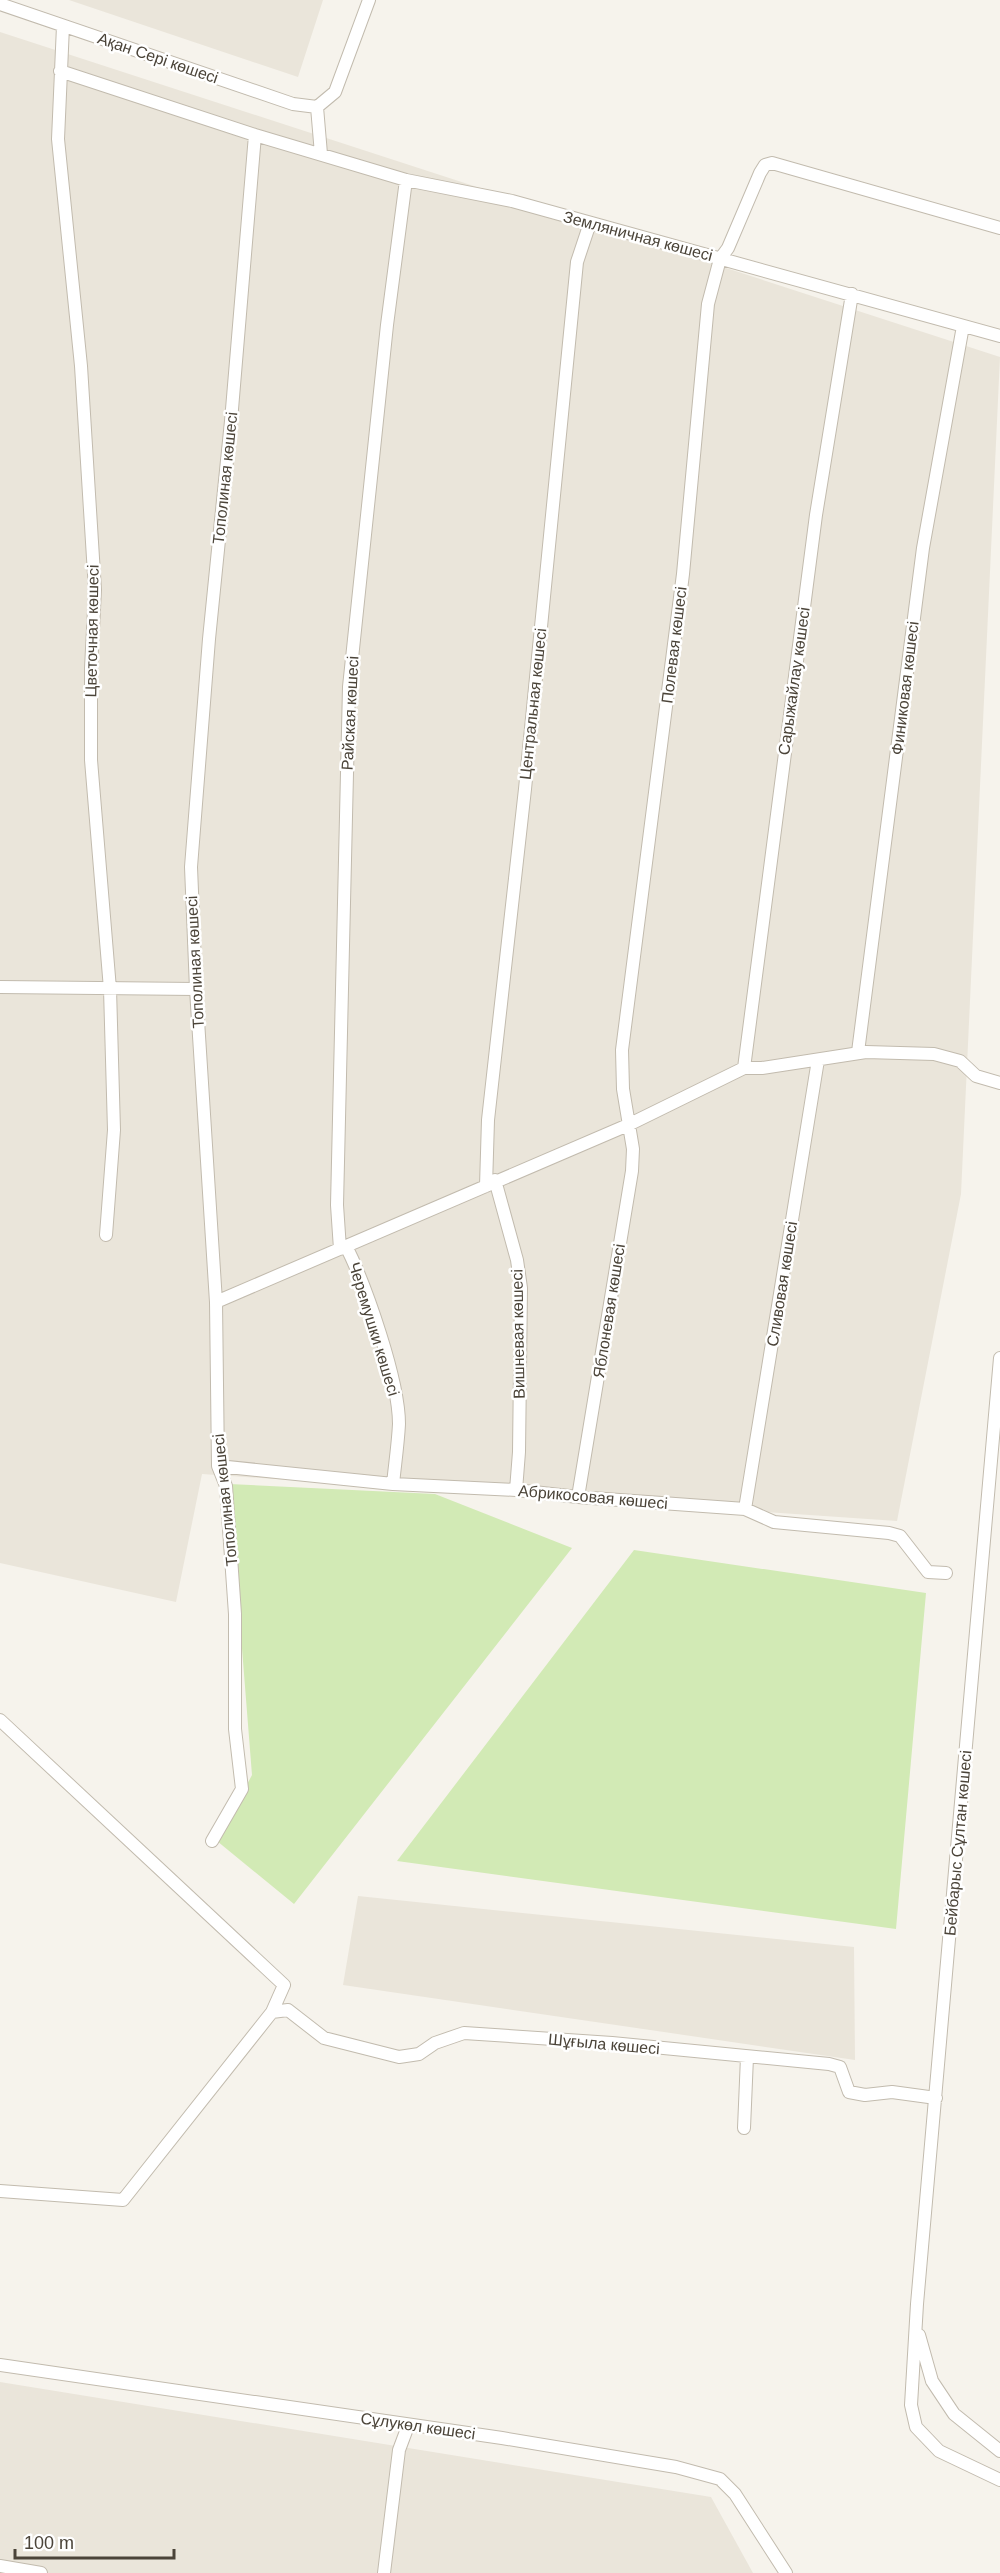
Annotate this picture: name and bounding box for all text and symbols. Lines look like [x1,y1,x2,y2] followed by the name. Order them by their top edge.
[95,29,221,87] street label: Ақан Сері көшесі
[562,208,714,264] street label: Земляничная көшесі
[210,411,240,545] street label: Тополиная көшесі
[82,565,102,697] street label: Цветочная көшесі
[658,586,690,704] street label: Полевая көшесі
[775,606,813,756] street label: Сарыжайлау көшесі
[888,620,922,756] street label: Финиковая көшесі
[517,627,549,781] street label: Центральная көшесі
[339,655,361,771] street label: Райская көшесі
[183,895,207,1029] street label: Тополиная көшесі
[764,1220,800,1348] street label: Сливовая көшесі
[590,1243,628,1379] street label: Яблоневая көшесі
[346,1260,402,1398] street label: Черемушки көшесі
[508,1269,528,1399] street label: Вишневая көшесі
[210,1433,240,1567] street label: Тополиная көшесі
[517,1482,669,1512] street label: Абрикосовая көшесі
[941,1749,975,1937] street label: Бейбарыс Сұлтан көшесі
[548,2031,660,2057] street label: Шұғыла көшесі
[359,2410,477,2442] street label: Сұлукөл көшесі
[15,2522,174,2560] scale bar
[24,2533,74,2553] text: 100 m

